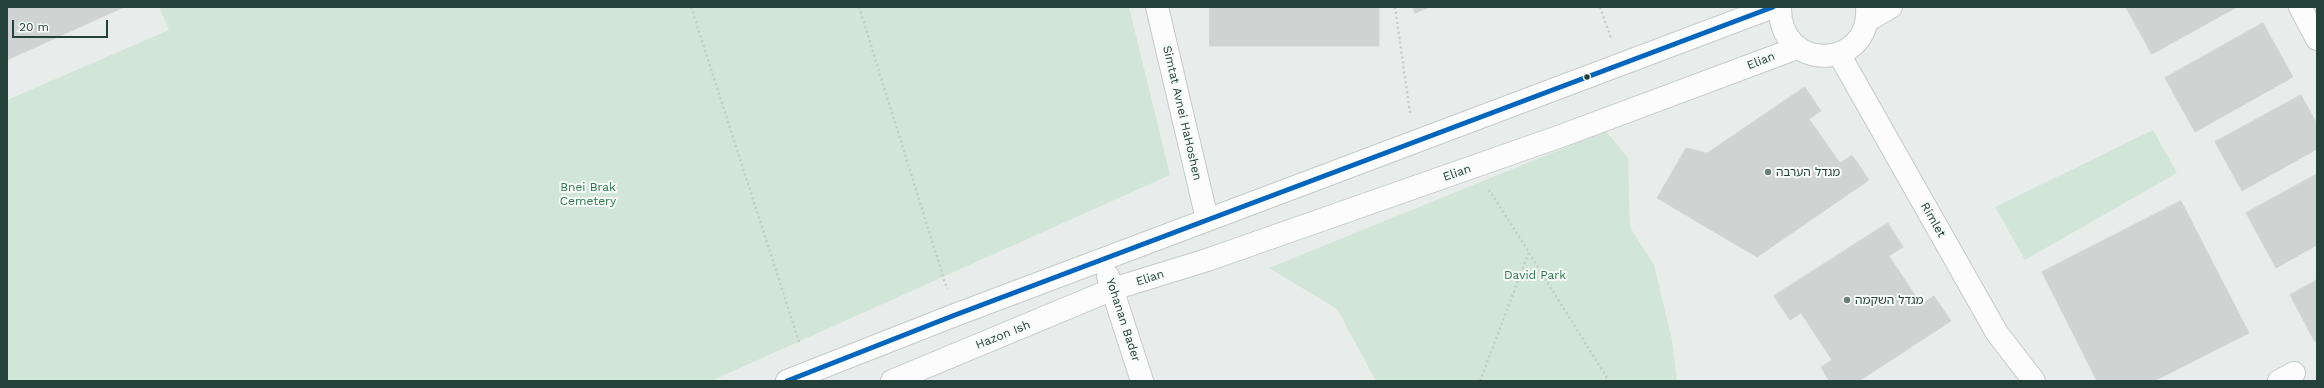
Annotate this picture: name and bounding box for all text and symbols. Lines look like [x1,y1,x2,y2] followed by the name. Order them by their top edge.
[14,12,110,38] scale bar
[19,20,49,34] text: 20 m
[1159,44,1205,182] street label: Simtat Avnei HaHoshen
[1745,49,1777,73] street label: Elian
[1582,72,1592,82] unlabelled marker
[1441,162,1473,184] street label: Elian
[1776,165,1840,179] place label: מגדל הערבה
[1763,167,1773,177] marker: מגדל הערבה
[560,180,616,208] park label: Bnei Brak Cemetery
[1917,200,1949,240] street label: Rimlet
[1134,267,1166,289] street label: Elian
[1504,268,1566,282] park label: David Park
[1103,276,1143,364] street label: Yohanan Bader
[1855,293,1924,307] place label: מגדל השקמה
[1842,295,1852,305] marker: מגדל השקמה
[974,318,1032,352] street label: Hazon Ish

